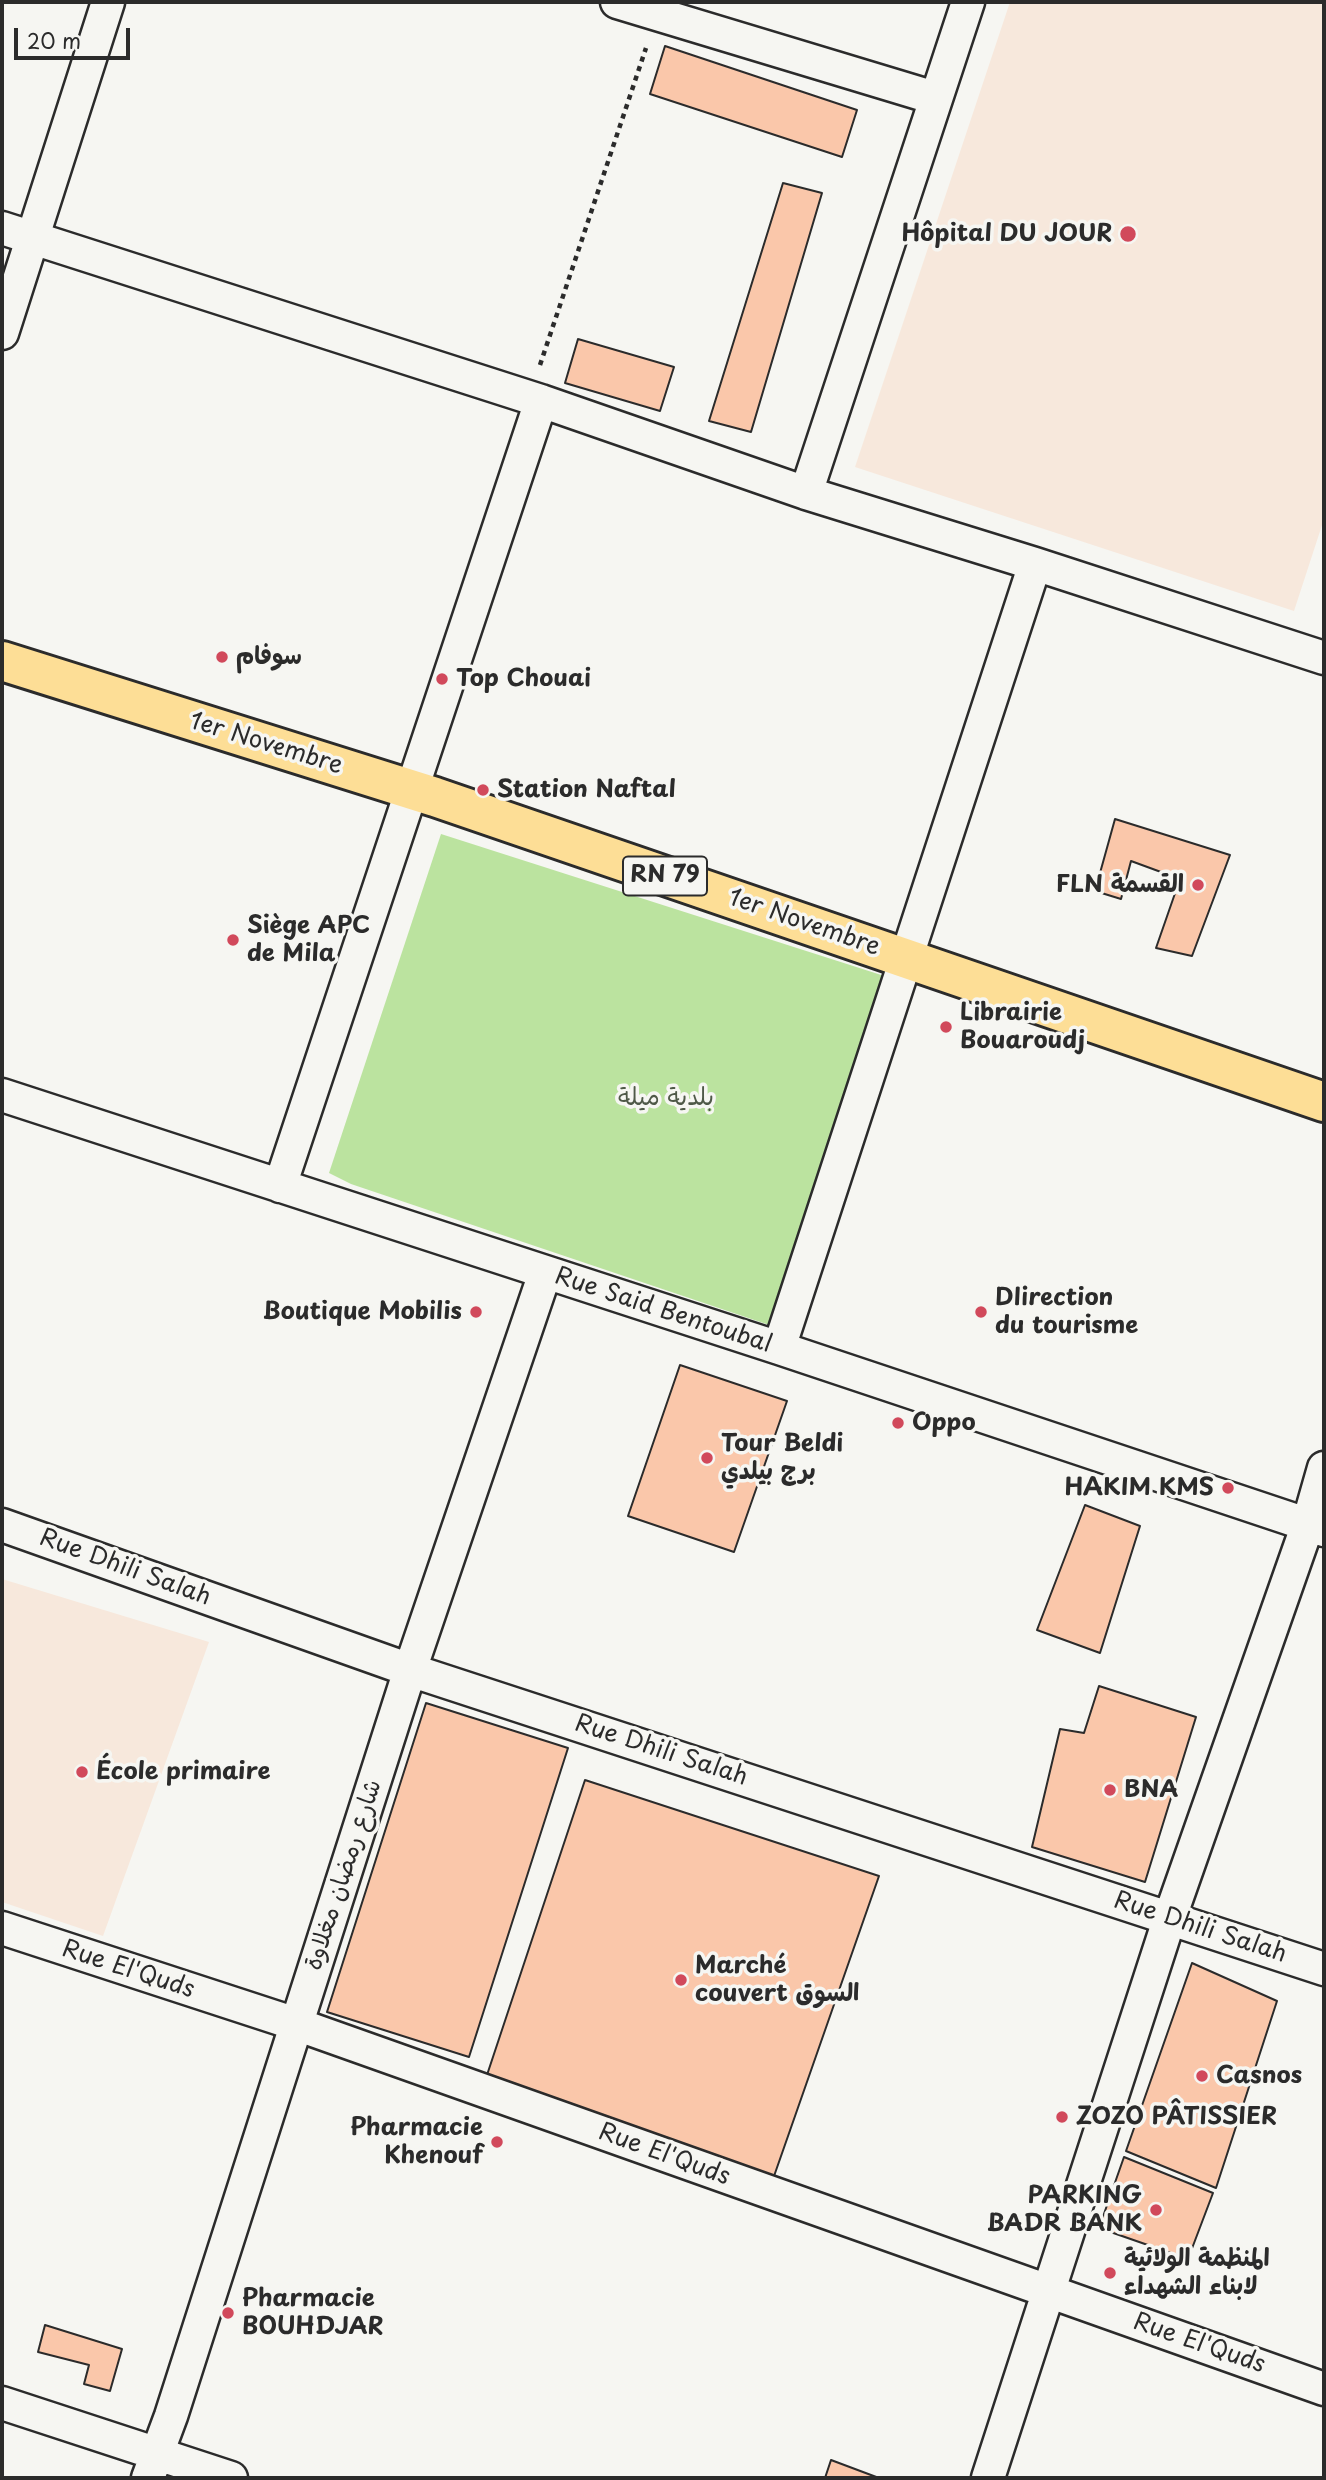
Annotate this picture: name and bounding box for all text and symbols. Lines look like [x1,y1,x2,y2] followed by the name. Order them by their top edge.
[18,14,133,58] scale bar
[27,24,81,56] text: 20 m
[901,220,1112,248] place label: Hôpital DU JOUR
[1118,224,1138,244] marker: Hôpital DU JOUR
[236,643,302,671] place label: سوفام
[214,649,230,665] marker: سوفام
[456,665,591,693] place label: Top Chouai
[434,671,450,687] marker: Top Chouai
[186,707,346,781] street label: 1er Novembre
[497,776,676,804] place label: Station Naftal
[475,782,491,798] marker: Station Naftal
[623,856,707,896] road number: RN 79
[1056,871,1184,899] place label: FLN القسمة
[1190,877,1206,893] marker: FLN القسمة
[724,884,884,962] street label: 1er Novembre
[247,912,370,968] place label: Siège APC de Mila
[225,932,241,948] marker: Siège APC de Mila
[960,999,1085,1055] place label: Librairie Bouaroudj
[938,1019,954,1035] marker: Librairie Bouaroudj
[618,1084,714,1112] park label: بلدية ميلة
[551,1262,775,1360] street label: Rue Said Bentoubal
[995,1284,1138,1340] place label: DIirection du tourisme
[263,1298,462,1326] place label: Boutique Mobilis
[468,1304,484,1320] marker: Boutique Mobilis
[973,1304,989,1320] marker: DIirection du tourisme
[912,1409,976,1437] place label: Oppo
[890,1415,906,1431] marker: Oppo
[721,1430,843,1486] place label: Tour Beldi برج بيلدي
[699,1450,715,1466] marker: Tour Beldi برج بيلدي
[1064,1474,1214,1502] place label: HAKIM KMS
[1220,1480,1236,1496] marker: HAKIM KMS
[35,1524,215,1612] street label: Rue Dhili Salah
[571,1709,751,1793] street label: Rue Dhili Salah
[96,1758,270,1786] place label: École primaire
[74,1764,90,1780] marker: École primaire
[300,1776,388,1974] street label: شارع رمضان مغلاوة
[1124,1776,1178,1804] place label: BNA
[1102,1782,1118,1798] marker: BNA
[1110,1886,1290,1970] street label: Rue Dhili Salah
[58,1935,198,2005] street label: Rue El'Quds
[695,1952,859,2008] place label: Marché couvert السوق
[673,1972,689,1988] marker: Marché couvert السوق
[1216,2062,1302,2090] place label: Casnos
[1194,2068,1210,2084] marker: Casnos
[1076,2103,1277,2131] place label: ZOZO PÂTISSIER
[1054,2109,1070,2125] marker: ZOZO PÂTISSIER
[350,2114,483,2170] place label: Pharmacie Khenouf
[594,2118,734,2192] street label: Rue El'Quds
[489,2134,505,2150] marker: Pharmacie Khenouf
[987,2182,1142,2238] place label: PARKING BADR BANK
[1148,2202,1164,2218] marker: PARKING BADR BANK
[1124,2245,1270,2301] place label: المنظمة الولائية لابناء الشهداء
[1102,2265,1118,2281] marker: المنظمة الولائية لابناء الشهداء
[242,2285,383,2341] place label: Pharmacie BOUHDJAR
[220,2305,236,2321] marker: Pharmacie BOUHDJAR
[1129,2308,1269,2380] street label: Rue El'Quds

